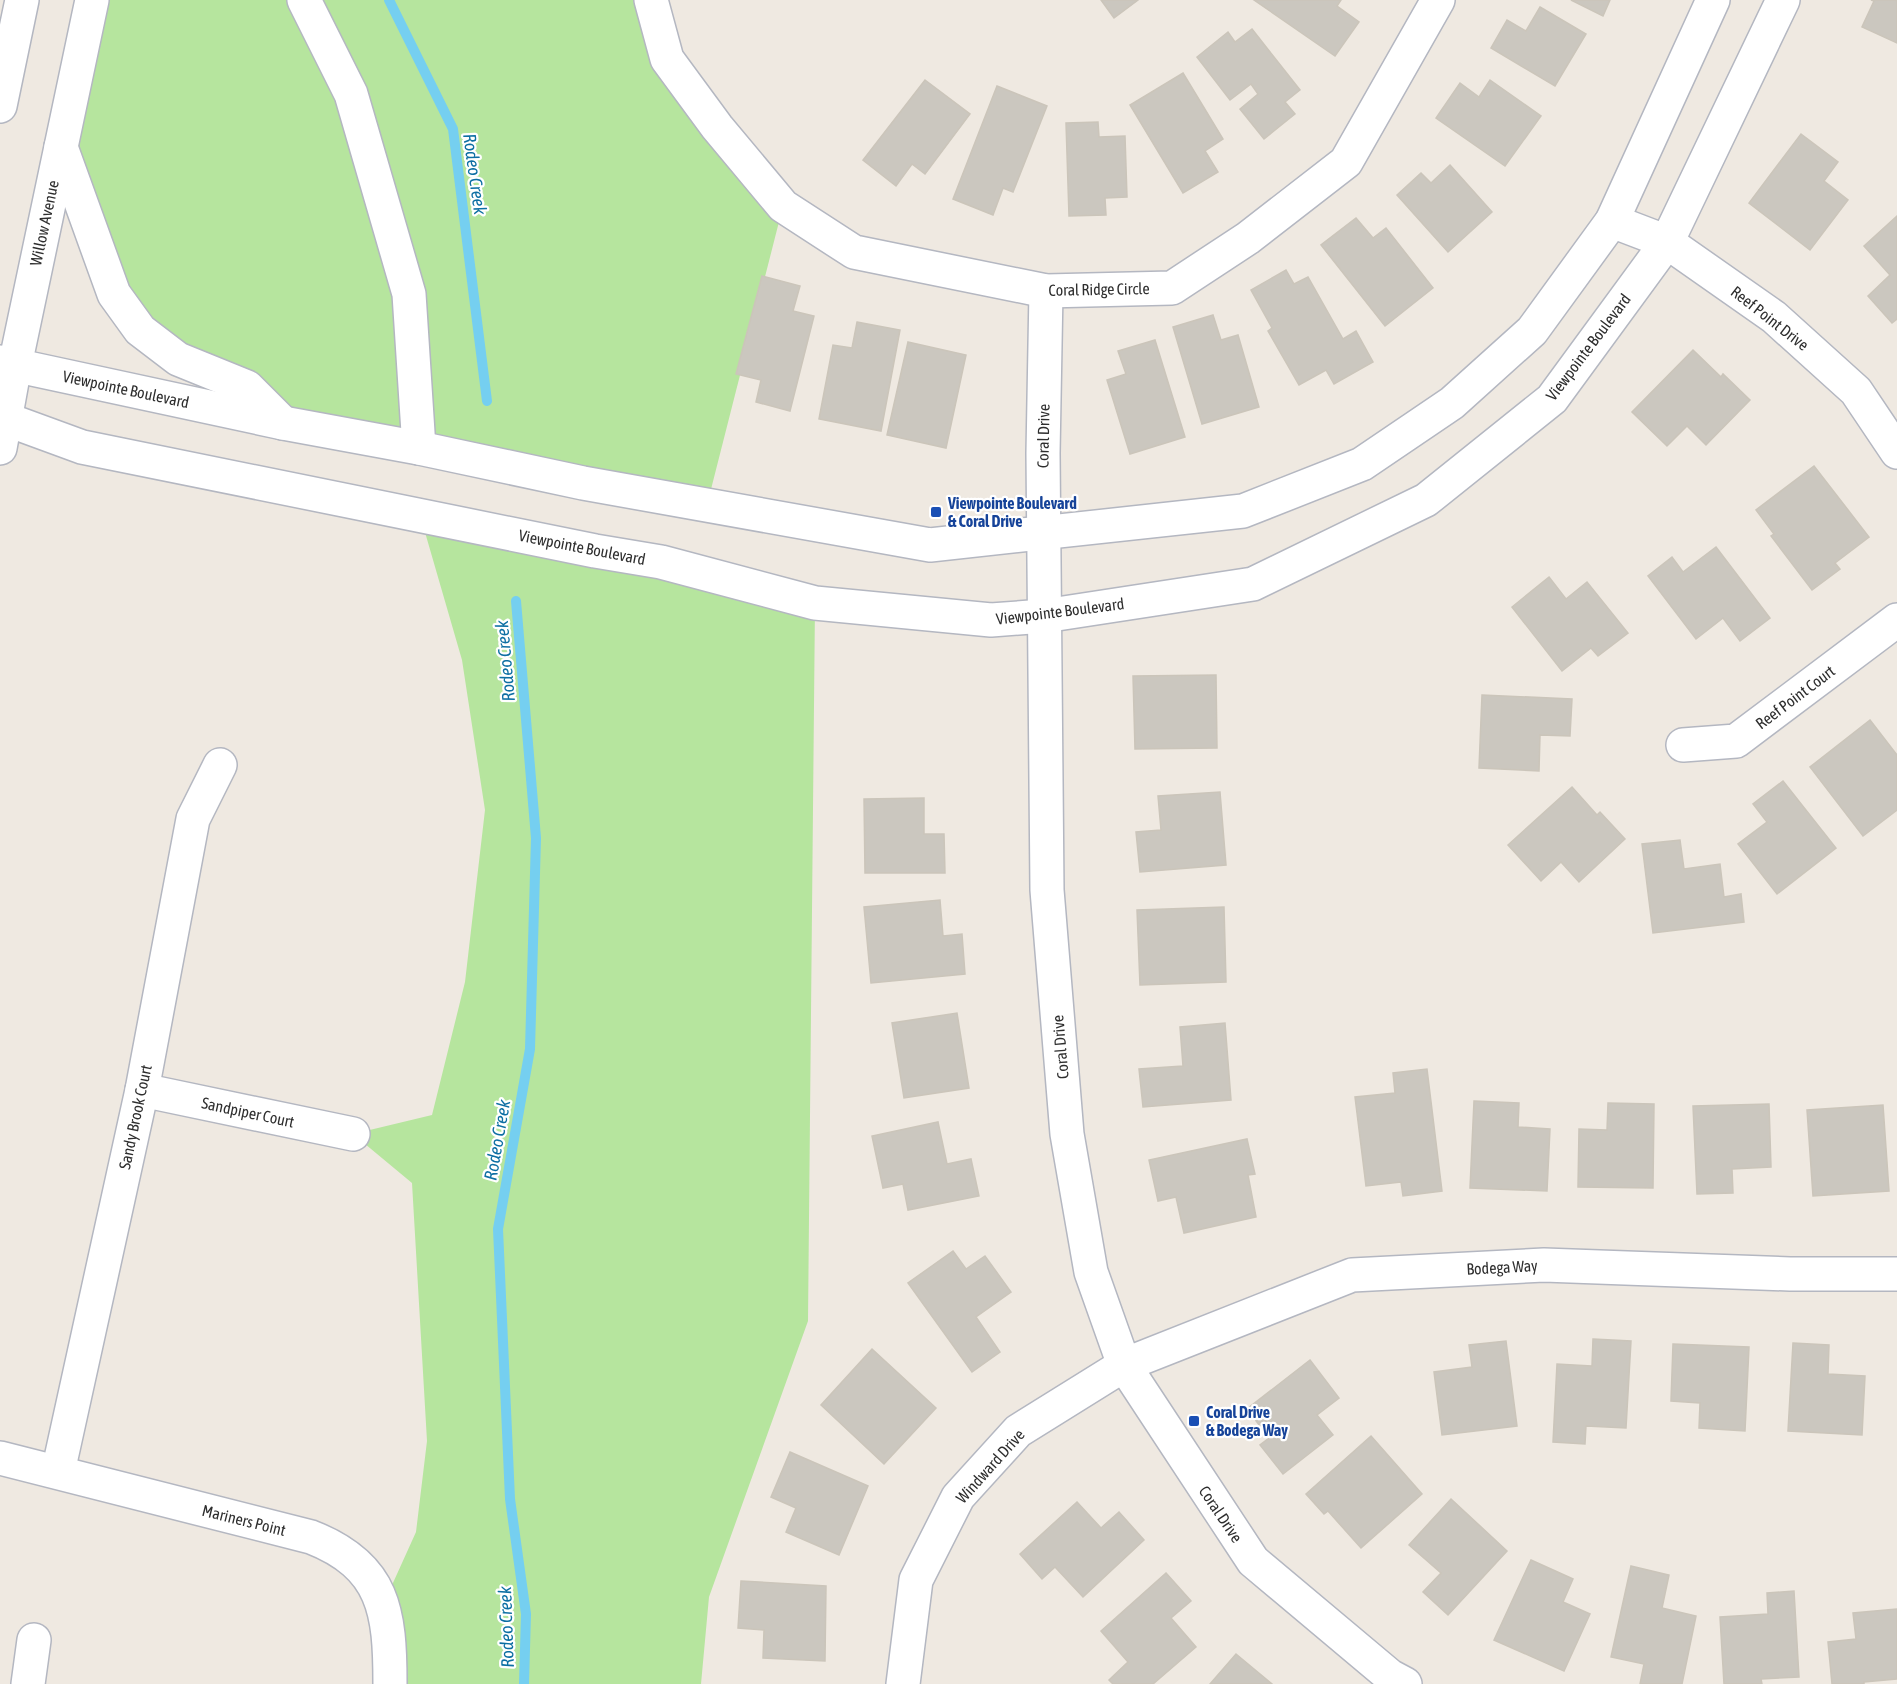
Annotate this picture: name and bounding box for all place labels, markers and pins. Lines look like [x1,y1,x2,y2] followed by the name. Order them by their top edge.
[947,494,1077,530] place label: Viewpointe Boulevard & Coral Drive
[929,505,943,519] marker: Viewpointe Boulevard & Coral Drive
[1206,1403,1288,1439] place label: Coral Drive & Bodega Way
[1187,1414,1201,1428] marker: Coral Drive & Bodega Way

